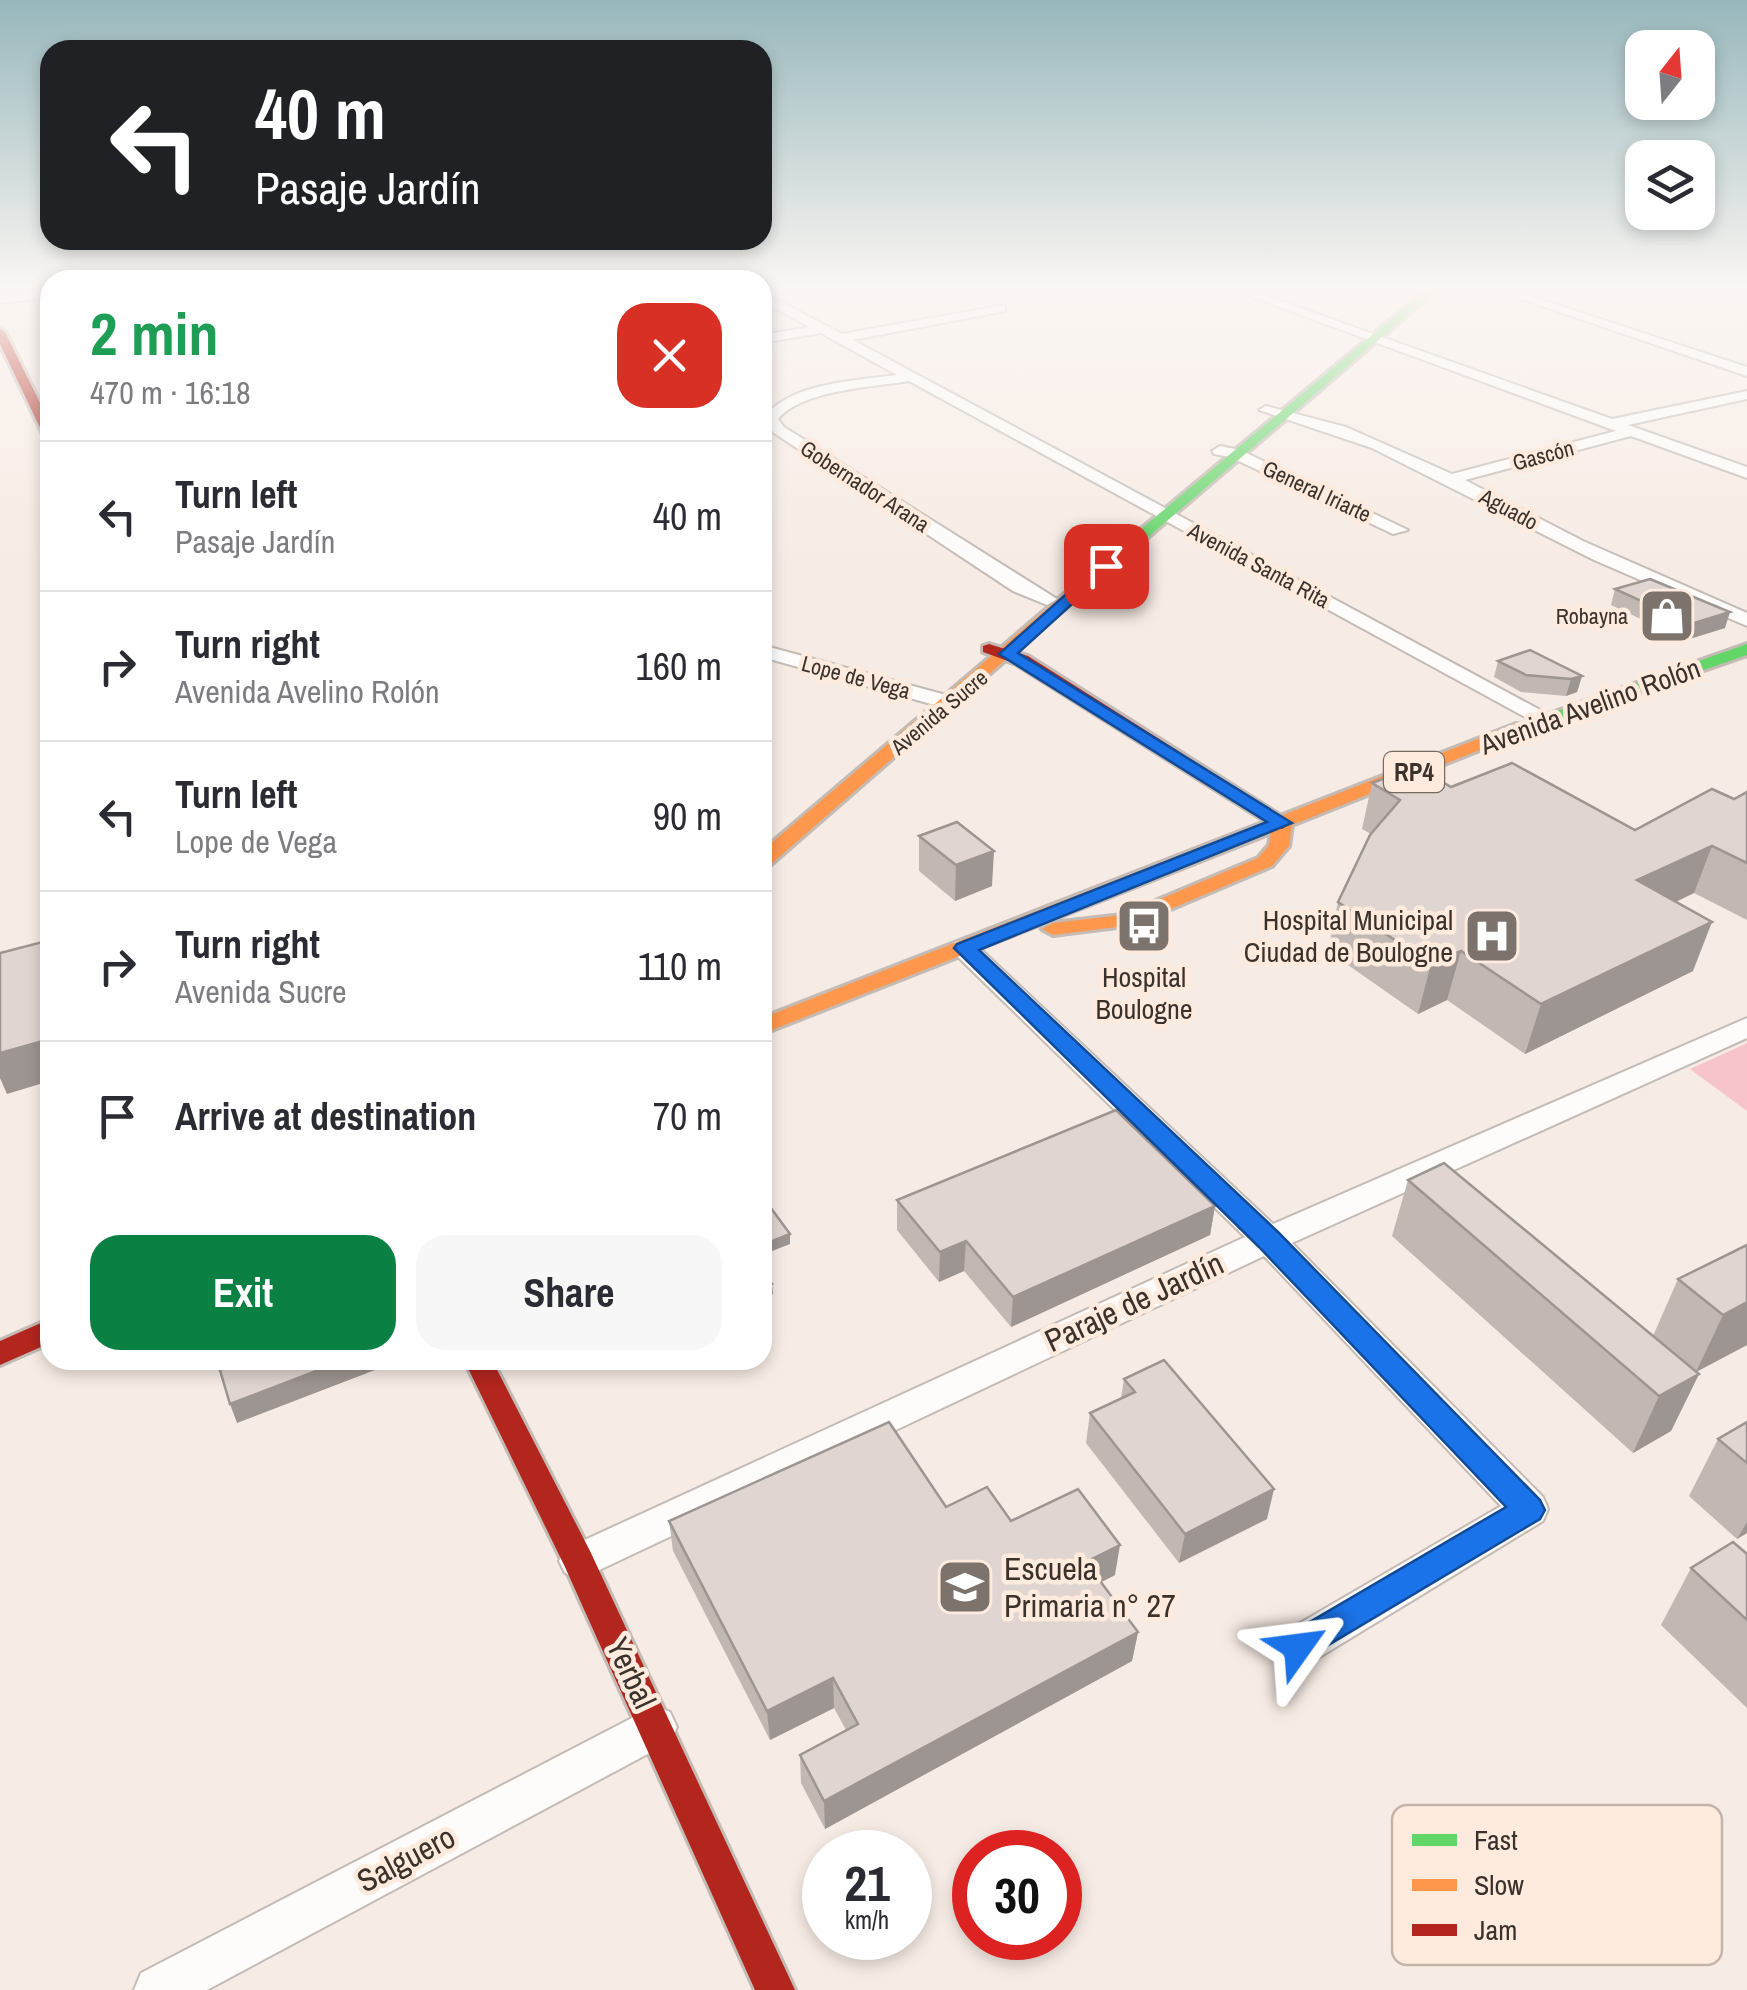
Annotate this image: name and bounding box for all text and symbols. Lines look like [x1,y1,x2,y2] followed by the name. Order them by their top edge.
[1625,30,1715,120] north arrow
[1625,30,1715,230] map controls
[255,67,386,161] text: 40 m
[90,80,220,210] icon: left
[1625,140,1715,230] button: layers
[255,157,481,218] text: Pasaje Jardín
[90,293,219,374] text: 2 min
[617,303,722,408] button: close
[90,371,250,414] text: 470 m · 16:18
[1509,432,1577,478] street label: Gascón
[795,433,935,539] street label: Gobernador Arana
[1258,453,1376,529] street label: General Iriarte
[175,469,297,520] text: Turn left
[1474,481,1544,537] street label: Aguado
[90,489,145,544] icon: left
[653,491,722,542] text: 40 m
[1182,515,1335,615] street label: Avenida Santa Rita
[175,520,335,563] text: Pasaje Jardín
[1064,524,1149,609] pin
[1079,539,1134,594] icon: arrive
[1637,586,1697,646] shop icon: Robayna
[1556,601,1628,631] place label: Robayna
[175,619,320,670] text: Turn right
[90,639,145,694] icon: right
[635,641,722,692] text: 160 m
[798,648,914,706] street label: Lope de Vega
[1474,649,1705,764] street label: Avenida Avelino Rolón
[883,663,994,762] street label: Avenida Sucre
[175,670,440,713] text: Avenida Avelino Rolón
[1384,752,1444,792] road number: RP4
[175,769,297,820] text: Turn left
[90,789,145,844] icon: left
[653,791,722,842] text: 90 m
[175,820,337,863] text: Lope de Vega
[1114,896,1174,956] bus stop icon: Hospital Boulogne
[1244,901,1453,971] place label: Hospital Municipal Ciudad de Boulogne
[1462,906,1522,966] hospital icon: Hospital Municipal Ciudad de Boulogne
[175,919,320,970] text: Turn right
[90,939,145,994] icon: right
[638,941,722,992] text: 110 m
[1095,958,1193,1028] place label: Hospital Boulogne
[175,970,347,1013] text: Avenida Sucre
[90,1089,145,1144] icon: arrive
[175,1091,476,1142] text: Arrive at destination
[653,1091,722,1142] text: 70 m
[90,1235,396,1350] button: Exit
[416,1235,722,1350] button: Share
[1037,1241,1230,1362] street label: Paraje de Jardín
[1004,1547,1176,1627] place label: Escuela Primaria n° 27
[935,1557,995,1617] school or university icon: Escuela Primaria n° 27
[1246,1595,1350,1699] position arrow
[596,1630,667,1715] street label: Yerbal
[1392,1805,1722,1965] legend
[349,1815,462,1902] street label: Salguero
[1474,1821,1518,1859] text: Fast
[952,1830,1082,1960] speed limit sign: 30
[844,1849,890,1917] text: 21
[1474,1866,1524,1904] text: Slow
[845,1903,889,1937] text: km/h
[1474,1911,1517,1949] text: Jam

